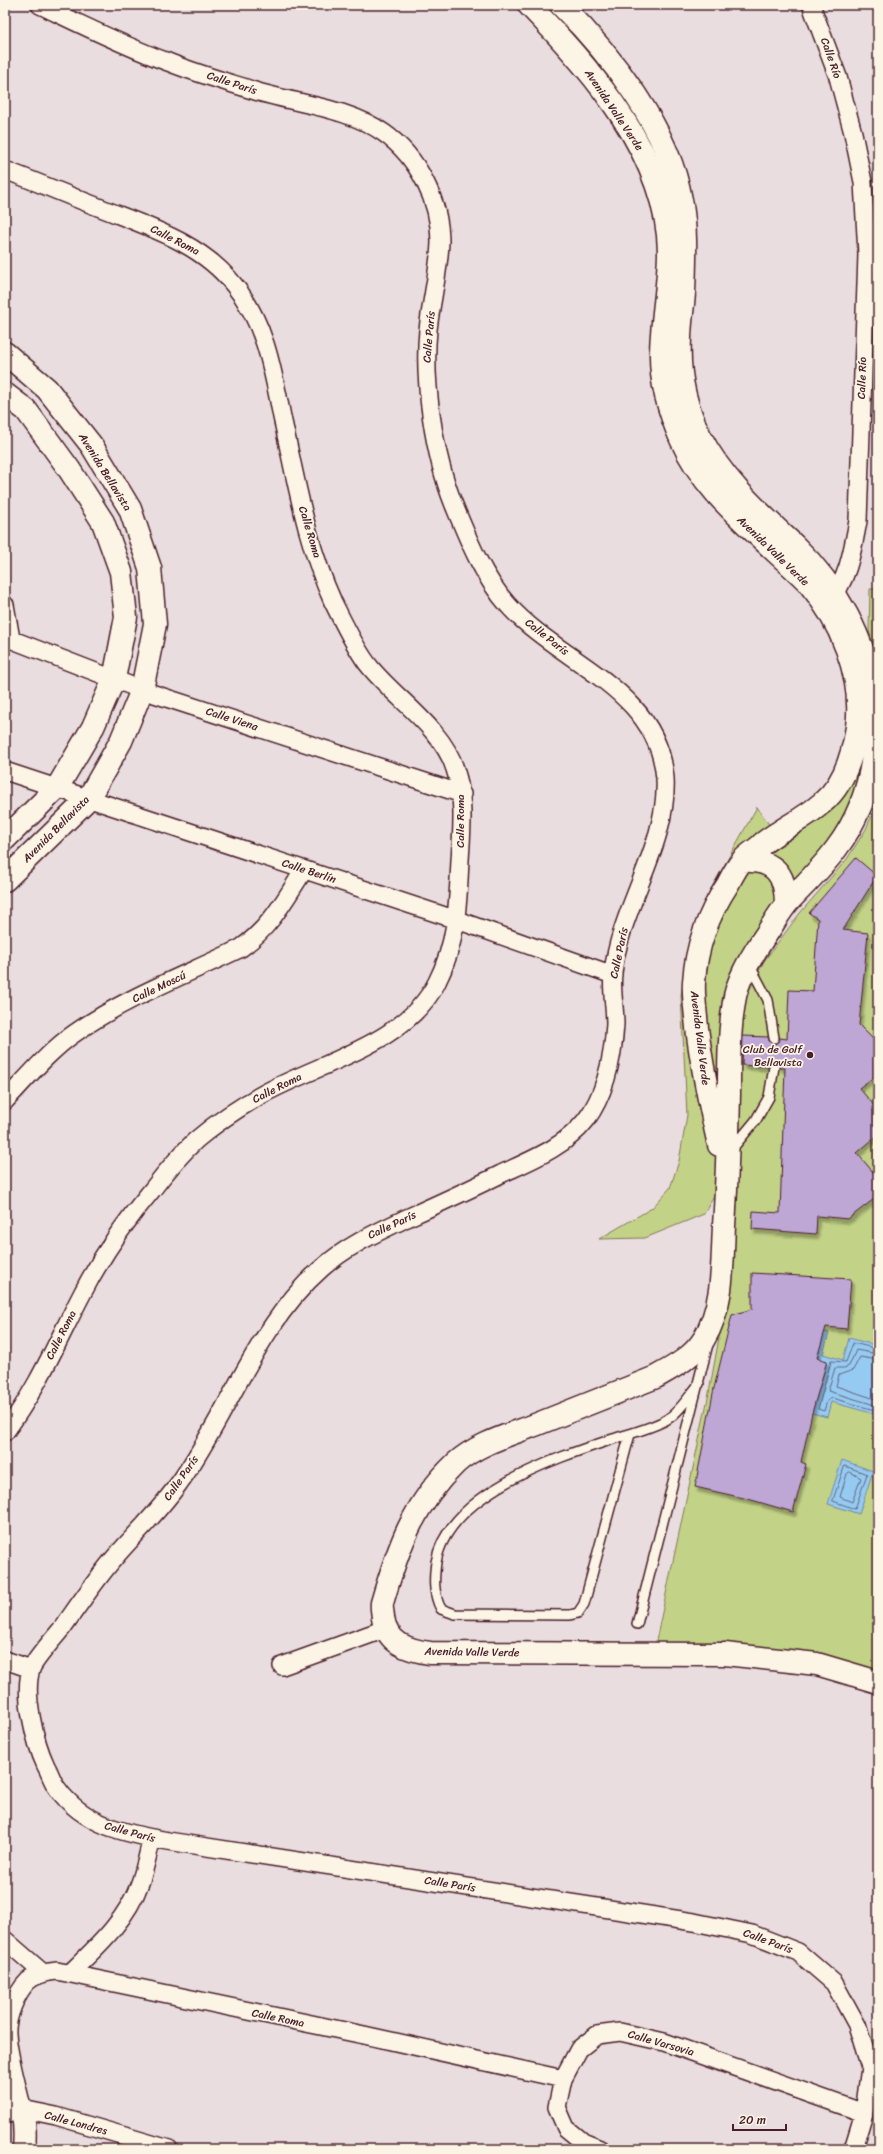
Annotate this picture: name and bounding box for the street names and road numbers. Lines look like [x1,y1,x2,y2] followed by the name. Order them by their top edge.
[815,35,847,82] street label: Calle Río
[579,64,649,155] street label: Avenida Valle Verde
[204,66,260,100] street label: Calle París
[147,219,203,261] street label: Calle Roma
[417,309,441,364] street label: Calle París
[852,356,872,399] street label: Calle Río
[73,428,137,515] street label: Avenida Bellavista
[293,504,327,561] street label: Calle Roma
[732,510,814,591] street label: Avenida Valle Verde
[521,614,574,661] street label: Calle París
[203,702,261,737] street label: Calle Viena
[17,790,95,868] street label: Avenida Bellavista
[451,794,470,848] street label: Calle Roma
[279,853,339,889] street label: Calle Berlín
[604,925,634,980] street label: Calle París
[129,966,189,1008] street label: Calle Moscú
[685,989,715,1087] street label: Avenida Valle Verde
[249,1067,305,1109] street label: Calle Roma
[365,1205,420,1245] street label: Calle París
[40,1307,82,1363] street label: Calle Roma
[158,1451,204,1505] street label: Calle París
[423,1642,520,1662] street label: Avenida Valle Verde
[103,1816,158,1848] street label: Calle París
[423,1871,478,1898] street label: Calle París
[740,1923,796,1959] street label: Calle París
[250,2003,306,2033] street label: Calle Roma
[626,2024,697,2062] street label: Calle Varsovia
[43,2106,110,2141] street label: Calle Londres

